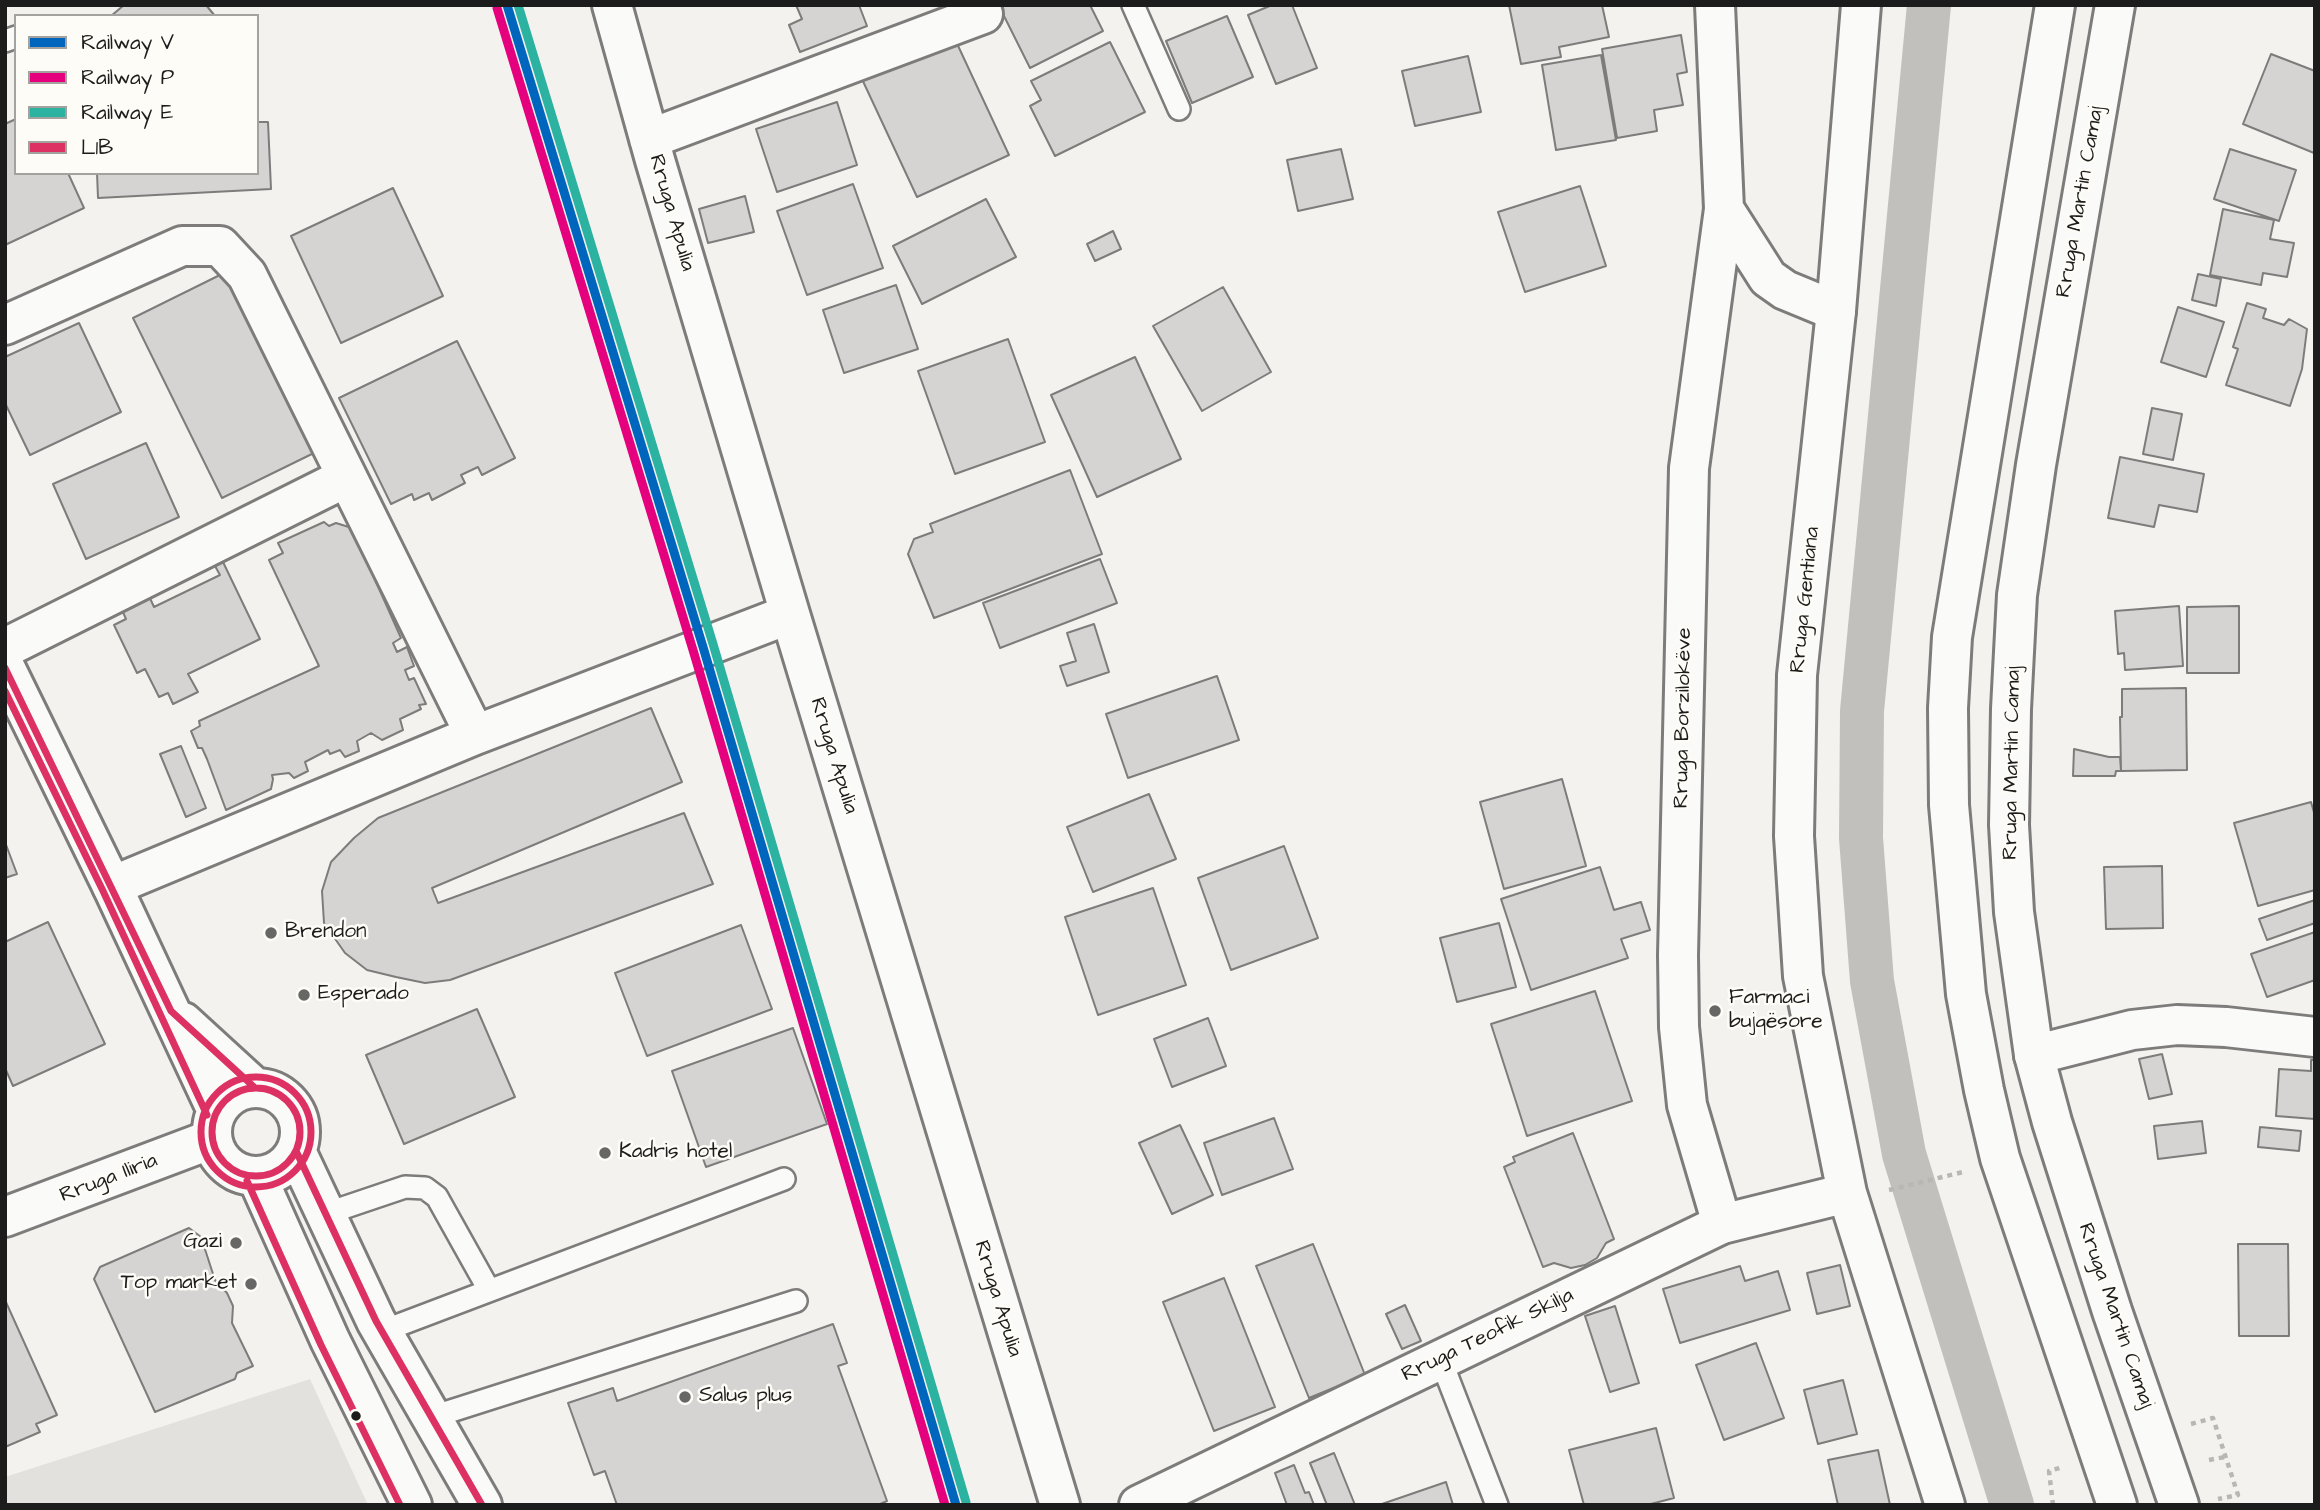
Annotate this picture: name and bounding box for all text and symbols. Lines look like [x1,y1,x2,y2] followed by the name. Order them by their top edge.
[14,14,259,175] legend
[81,28,174,57] text: Railway V
[81,63,174,92] text: Railway P
[81,98,173,127] text: Railway E
[2052,104,2110,300] street label: Rruga Martin Camaj
[81,133,113,162] text: L1B
[642,152,700,274] street label: Rruga Apulia
[1786,526,1826,674] street label: Rruga Gentiana
[1670,627,1698,809] street label: Rruga Borzilokëve
[1999,666,2027,860] street label: Rruga Martin Camaj
[803,695,863,817] street label: Rruga Apulia
[285,920,366,946] place label: Brendon
[263,925,279,941] marker: Brendon
[318,982,409,1008] place label: Esperado
[1729,986,1823,1036] place label: Farmaci bujqësore
[296,987,312,1003] marker: Esperado
[1707,1003,1723,1019] marker: Farmaci bujqësore
[619,1140,732,1166] place label: Kadris hotel
[597,1145,613,1161] marker: Kadris hotel
[57,1149,161,1209] street label: Rruga Iliria
[2072,1220,2158,1412] street label: Rruga Martin Camaj
[183,1230,222,1256] place label: Gazi
[228,1235,244,1251] marker: Gazi
[967,1238,1027,1360] street label: Rruga Apulia
[121,1271,237,1297] place label: Top market
[243,1276,259,1292] marker: Top market
[1398,1284,1578,1388] street label: Rruga Teofik Skilja
[699,1384,792,1410] place label: Salus plus
[677,1389,693,1405] marker: Salus plus
[349,1409,363,1423] unlabelled marker

